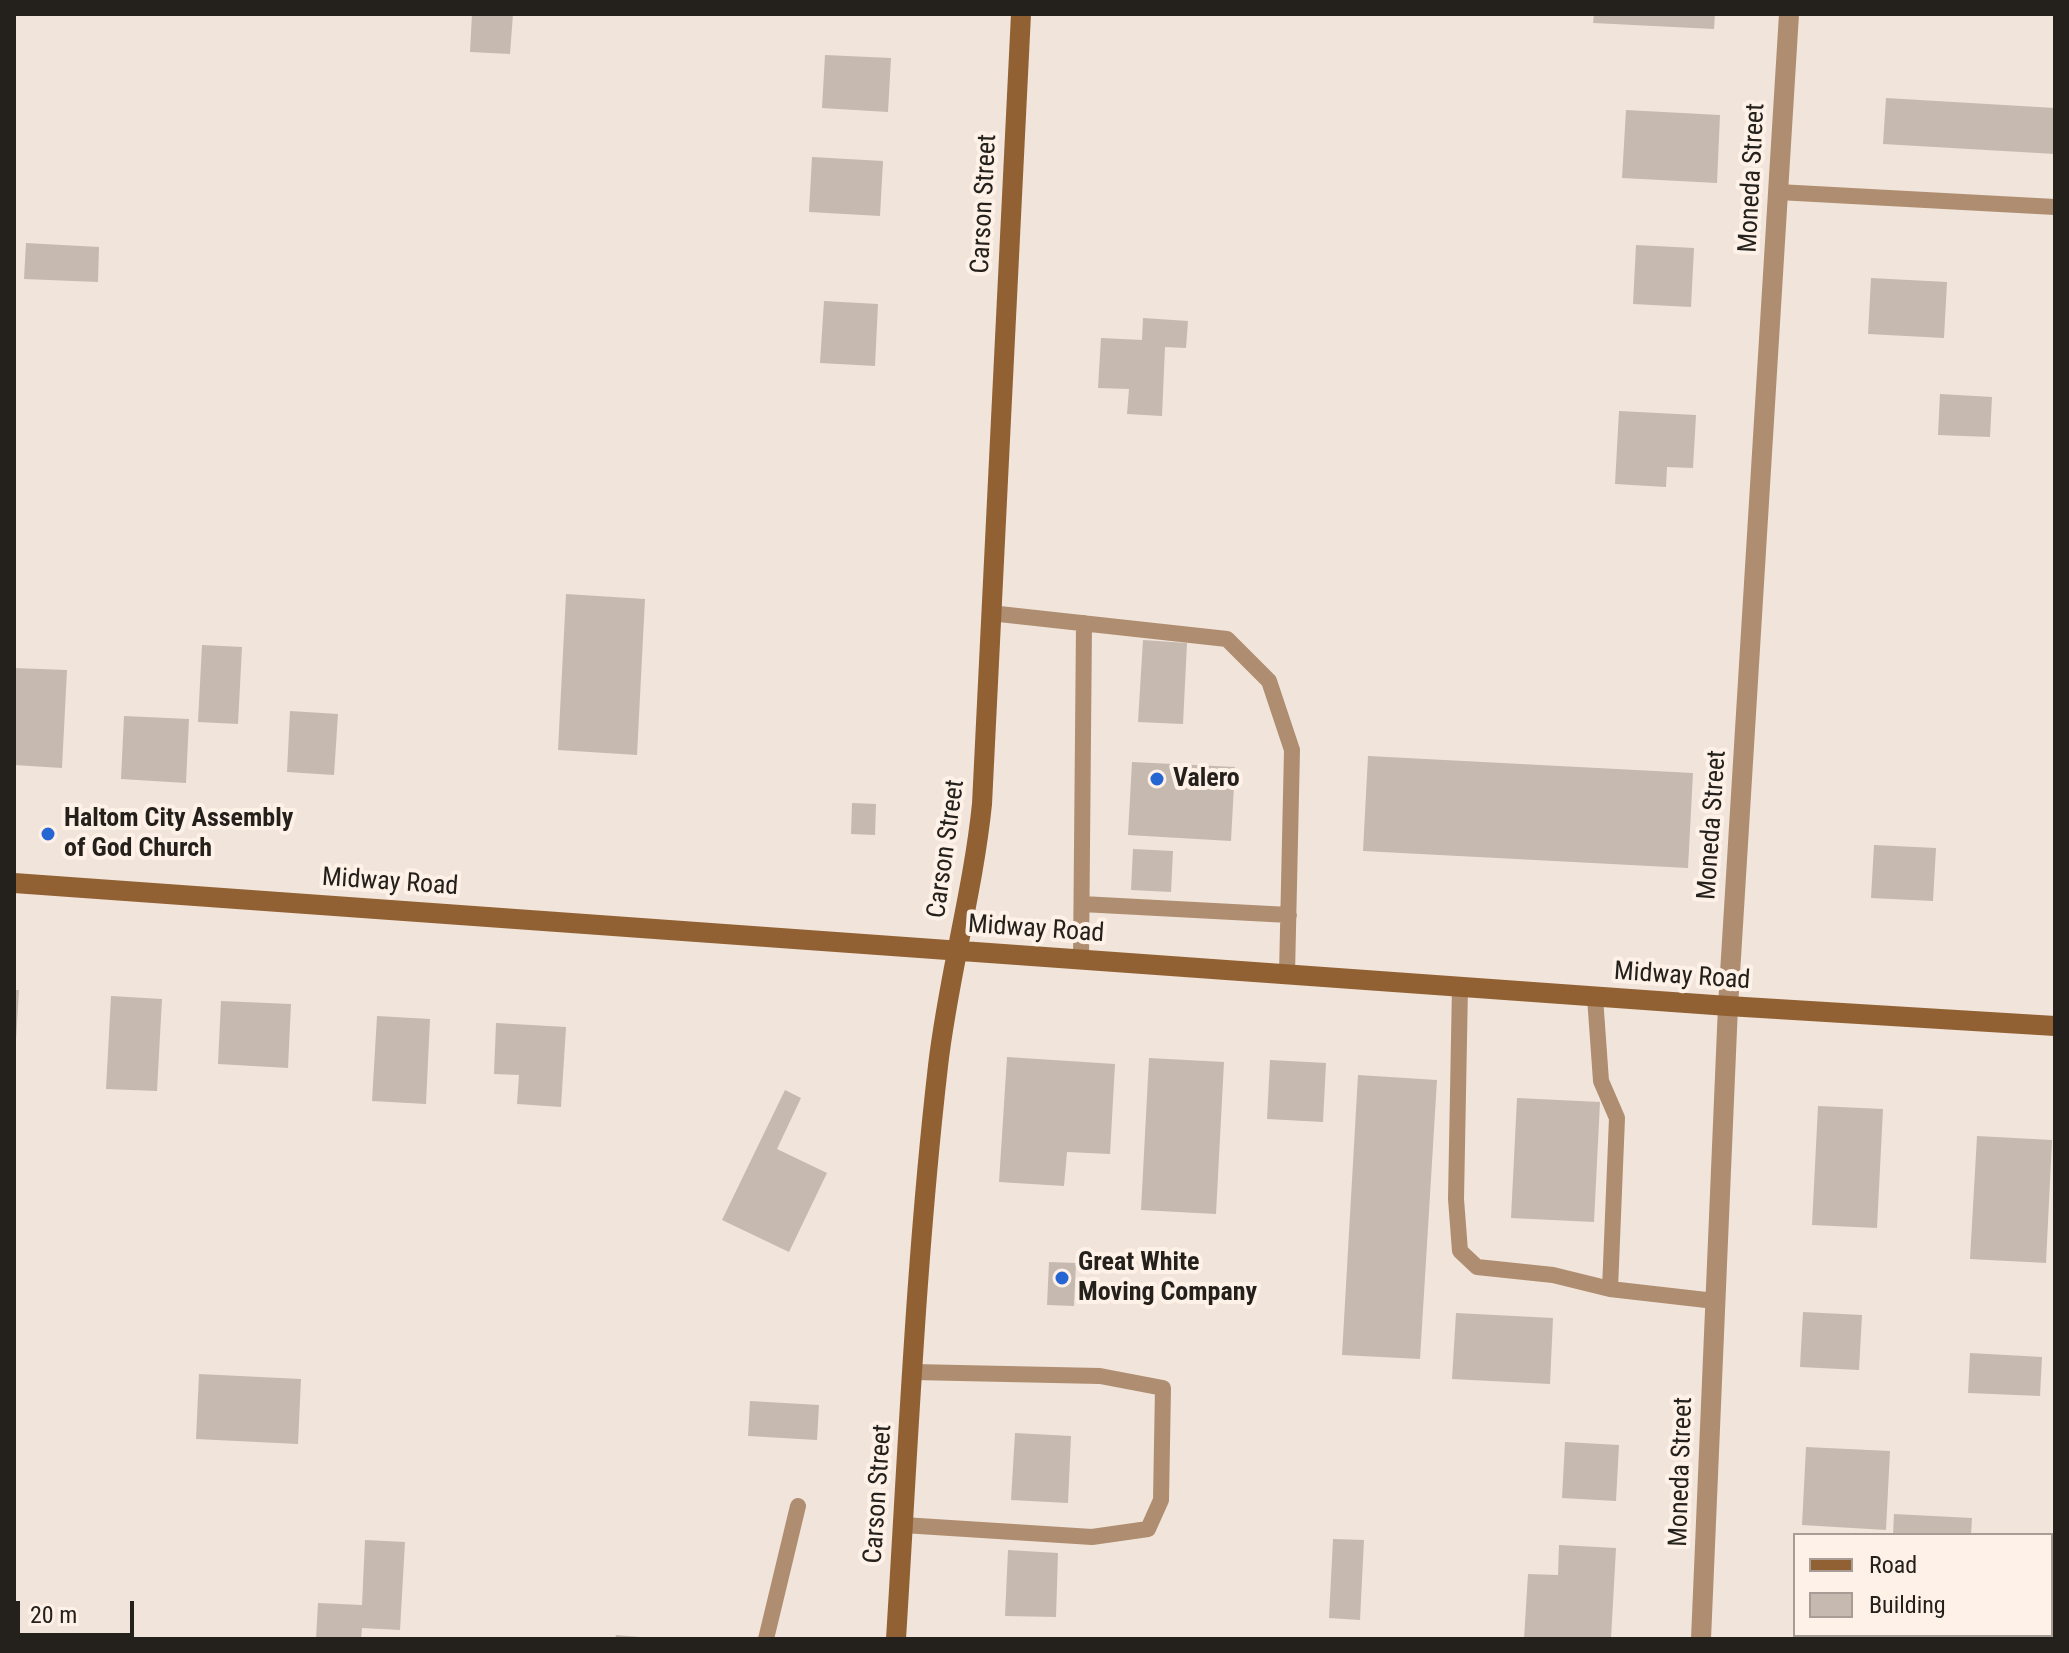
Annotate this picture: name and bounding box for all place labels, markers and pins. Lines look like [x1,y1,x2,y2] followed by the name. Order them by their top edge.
[1173,763,1240,795] place label: Valero
[1148,770,1166,788] marker: Valero
[64,803,293,864] place label: Haltom City Assembly of God Church
[39,825,57,843] marker: Haltom City Assembly of God Church
[1078,1247,1257,1308] place label: Great White Moving Company
[1053,1269,1071,1287] marker: Great White Moving Company

